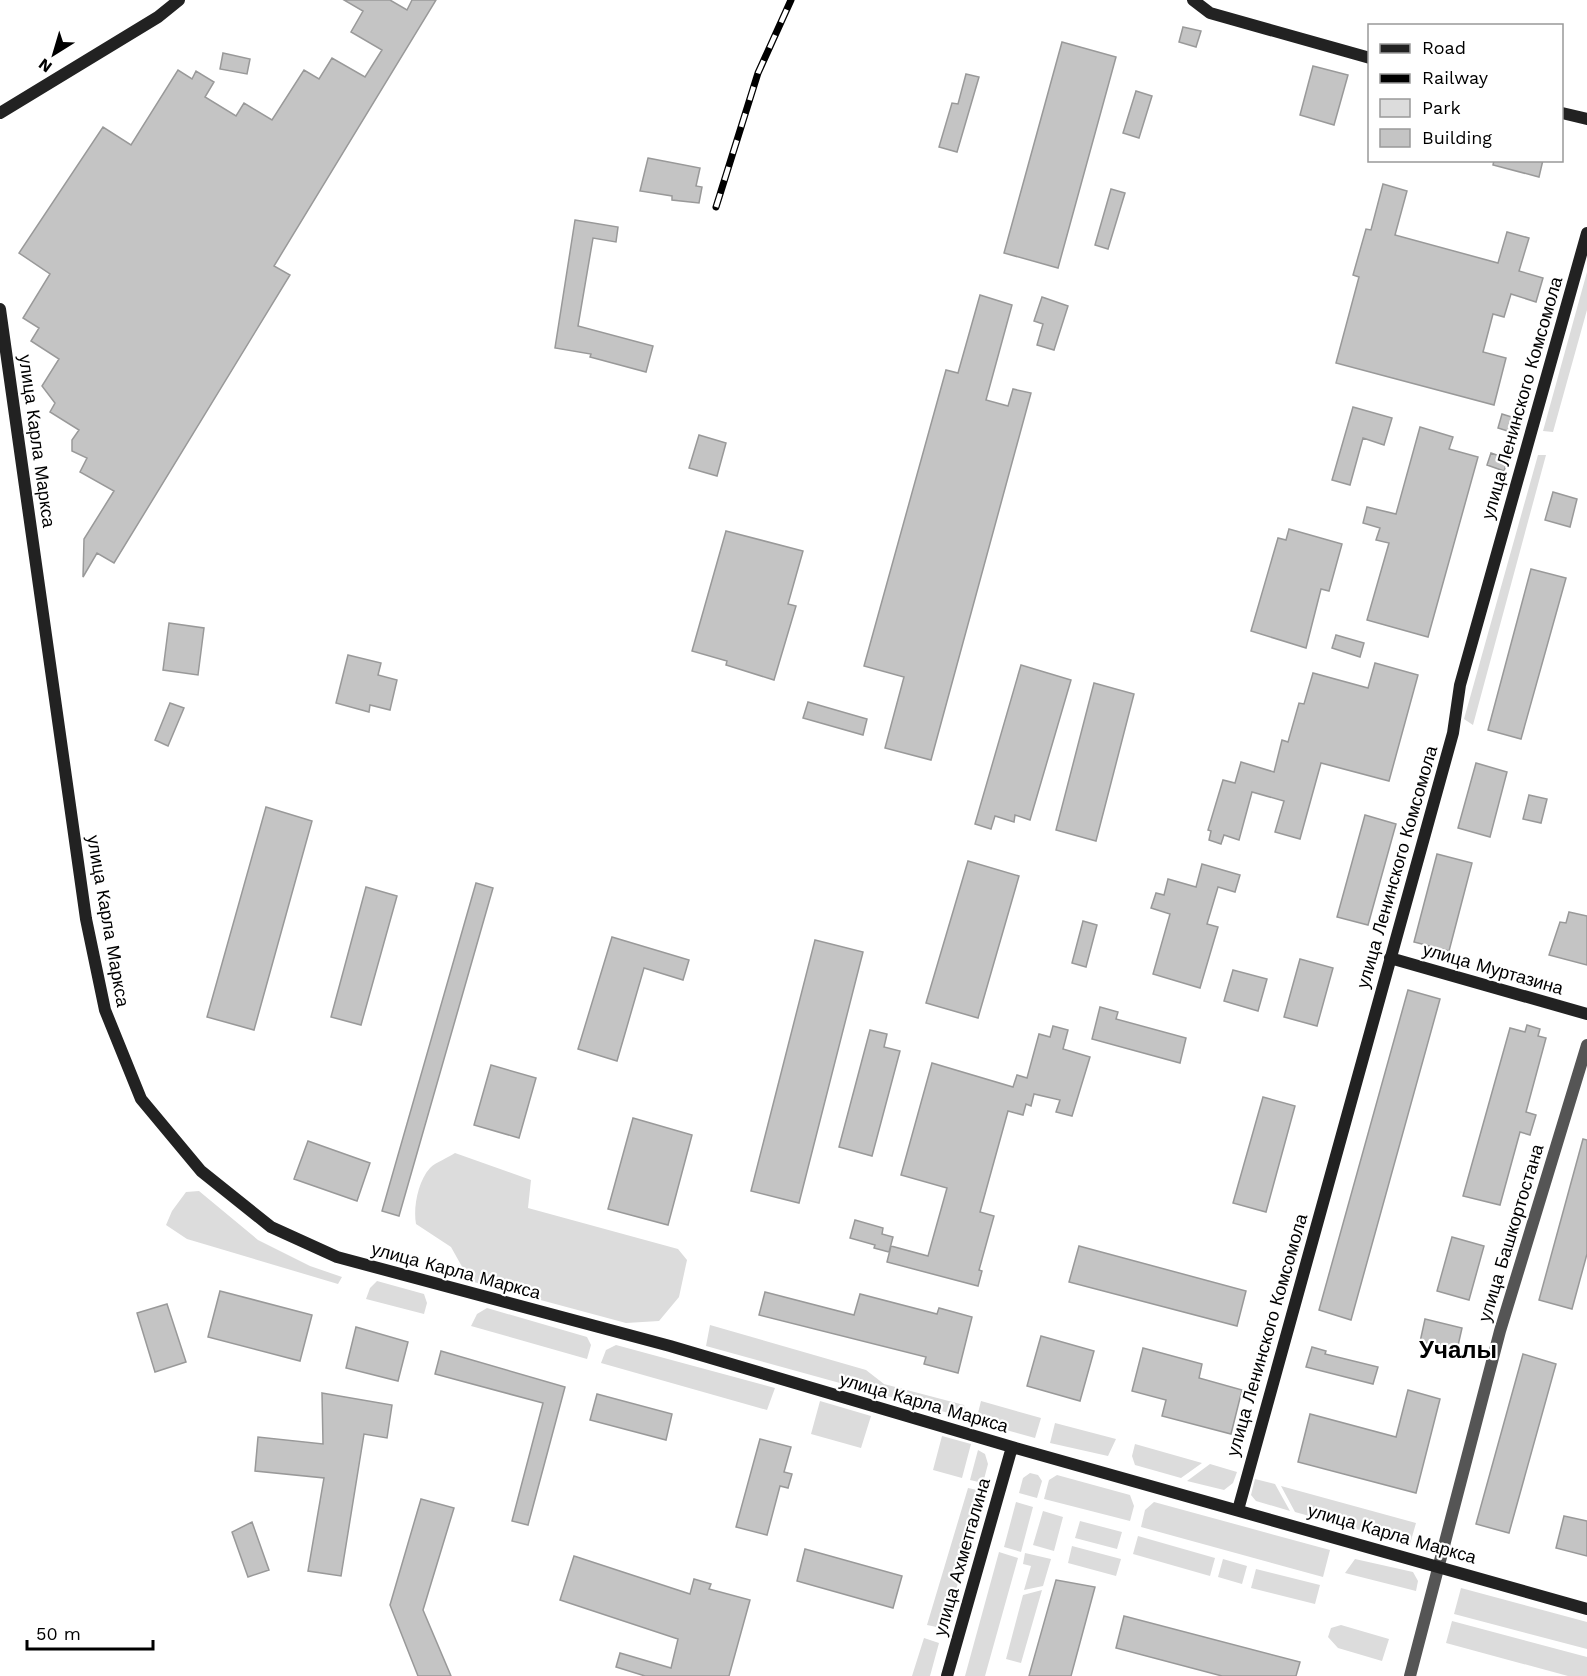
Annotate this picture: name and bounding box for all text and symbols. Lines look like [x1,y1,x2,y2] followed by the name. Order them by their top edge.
[24,24,84,84] north arrow
[1368,24,1563,162] legend
[1422,37,1466,58] text: Road
[35,54,56,77] text: N
[1422,67,1489,88] text: Railway
[1422,97,1461,118] text: Park
[1422,127,1492,148] text: Building
[1477,273,1567,522] street label: улица Ленинского Комсомола
[15,353,60,530] street label: улица Карла Маркса
[1352,742,1442,991] street label: улица Ленинского Комсомола
[83,833,134,1010] street label: улица Карла Маркса
[1420,938,1567,999] street label: улица Муртазина
[1473,1141,1548,1324] street label: улица Башкортостана
[1222,1210,1312,1459] street label: улица Ленинского Комсомола
[369,1238,544,1303] street label: улица Карла Маркса
[1419,1336,1497,1364] district label: Учалы
[837,1368,1012,1437] street label: улица Карла Маркса
[929,1475,994,1638] street label: улица Ахметгалина
[1305,1499,1480,1568] street label: улица Карла Маркса
[27,1613,153,1651] scale bar
[36,1623,81,1644] text: 50 m

